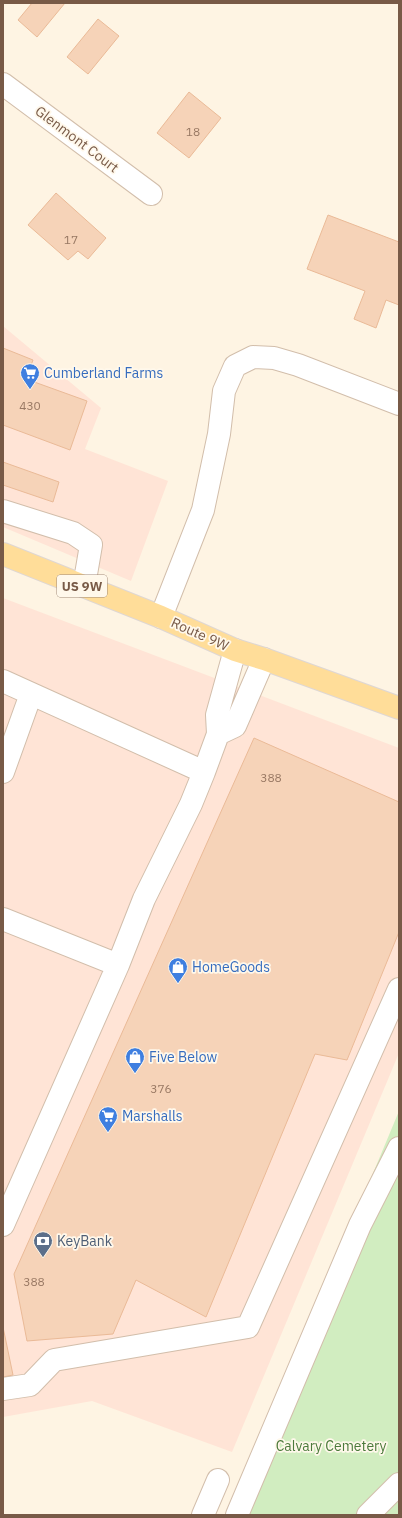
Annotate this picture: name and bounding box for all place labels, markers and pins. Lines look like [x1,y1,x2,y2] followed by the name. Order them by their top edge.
[19,362,41,390] supermarket icon: Cumberland Farms
[44,364,164,382] place label: Cumberland Farms
[167,956,189,984] shop icon: HomeGoods
[192,958,270,976] place label: HomeGoods
[124,1046,146,1074] shop icon: Five Below
[149,1048,217,1066] place label: Five Below
[97,1105,119,1133] supermarket icon: Marshalls
[122,1107,183,1125] place label: Marshalls
[32,1230,54,1258] bank icon: KeyBank
[57,1232,113,1250] place label: KeyBank

